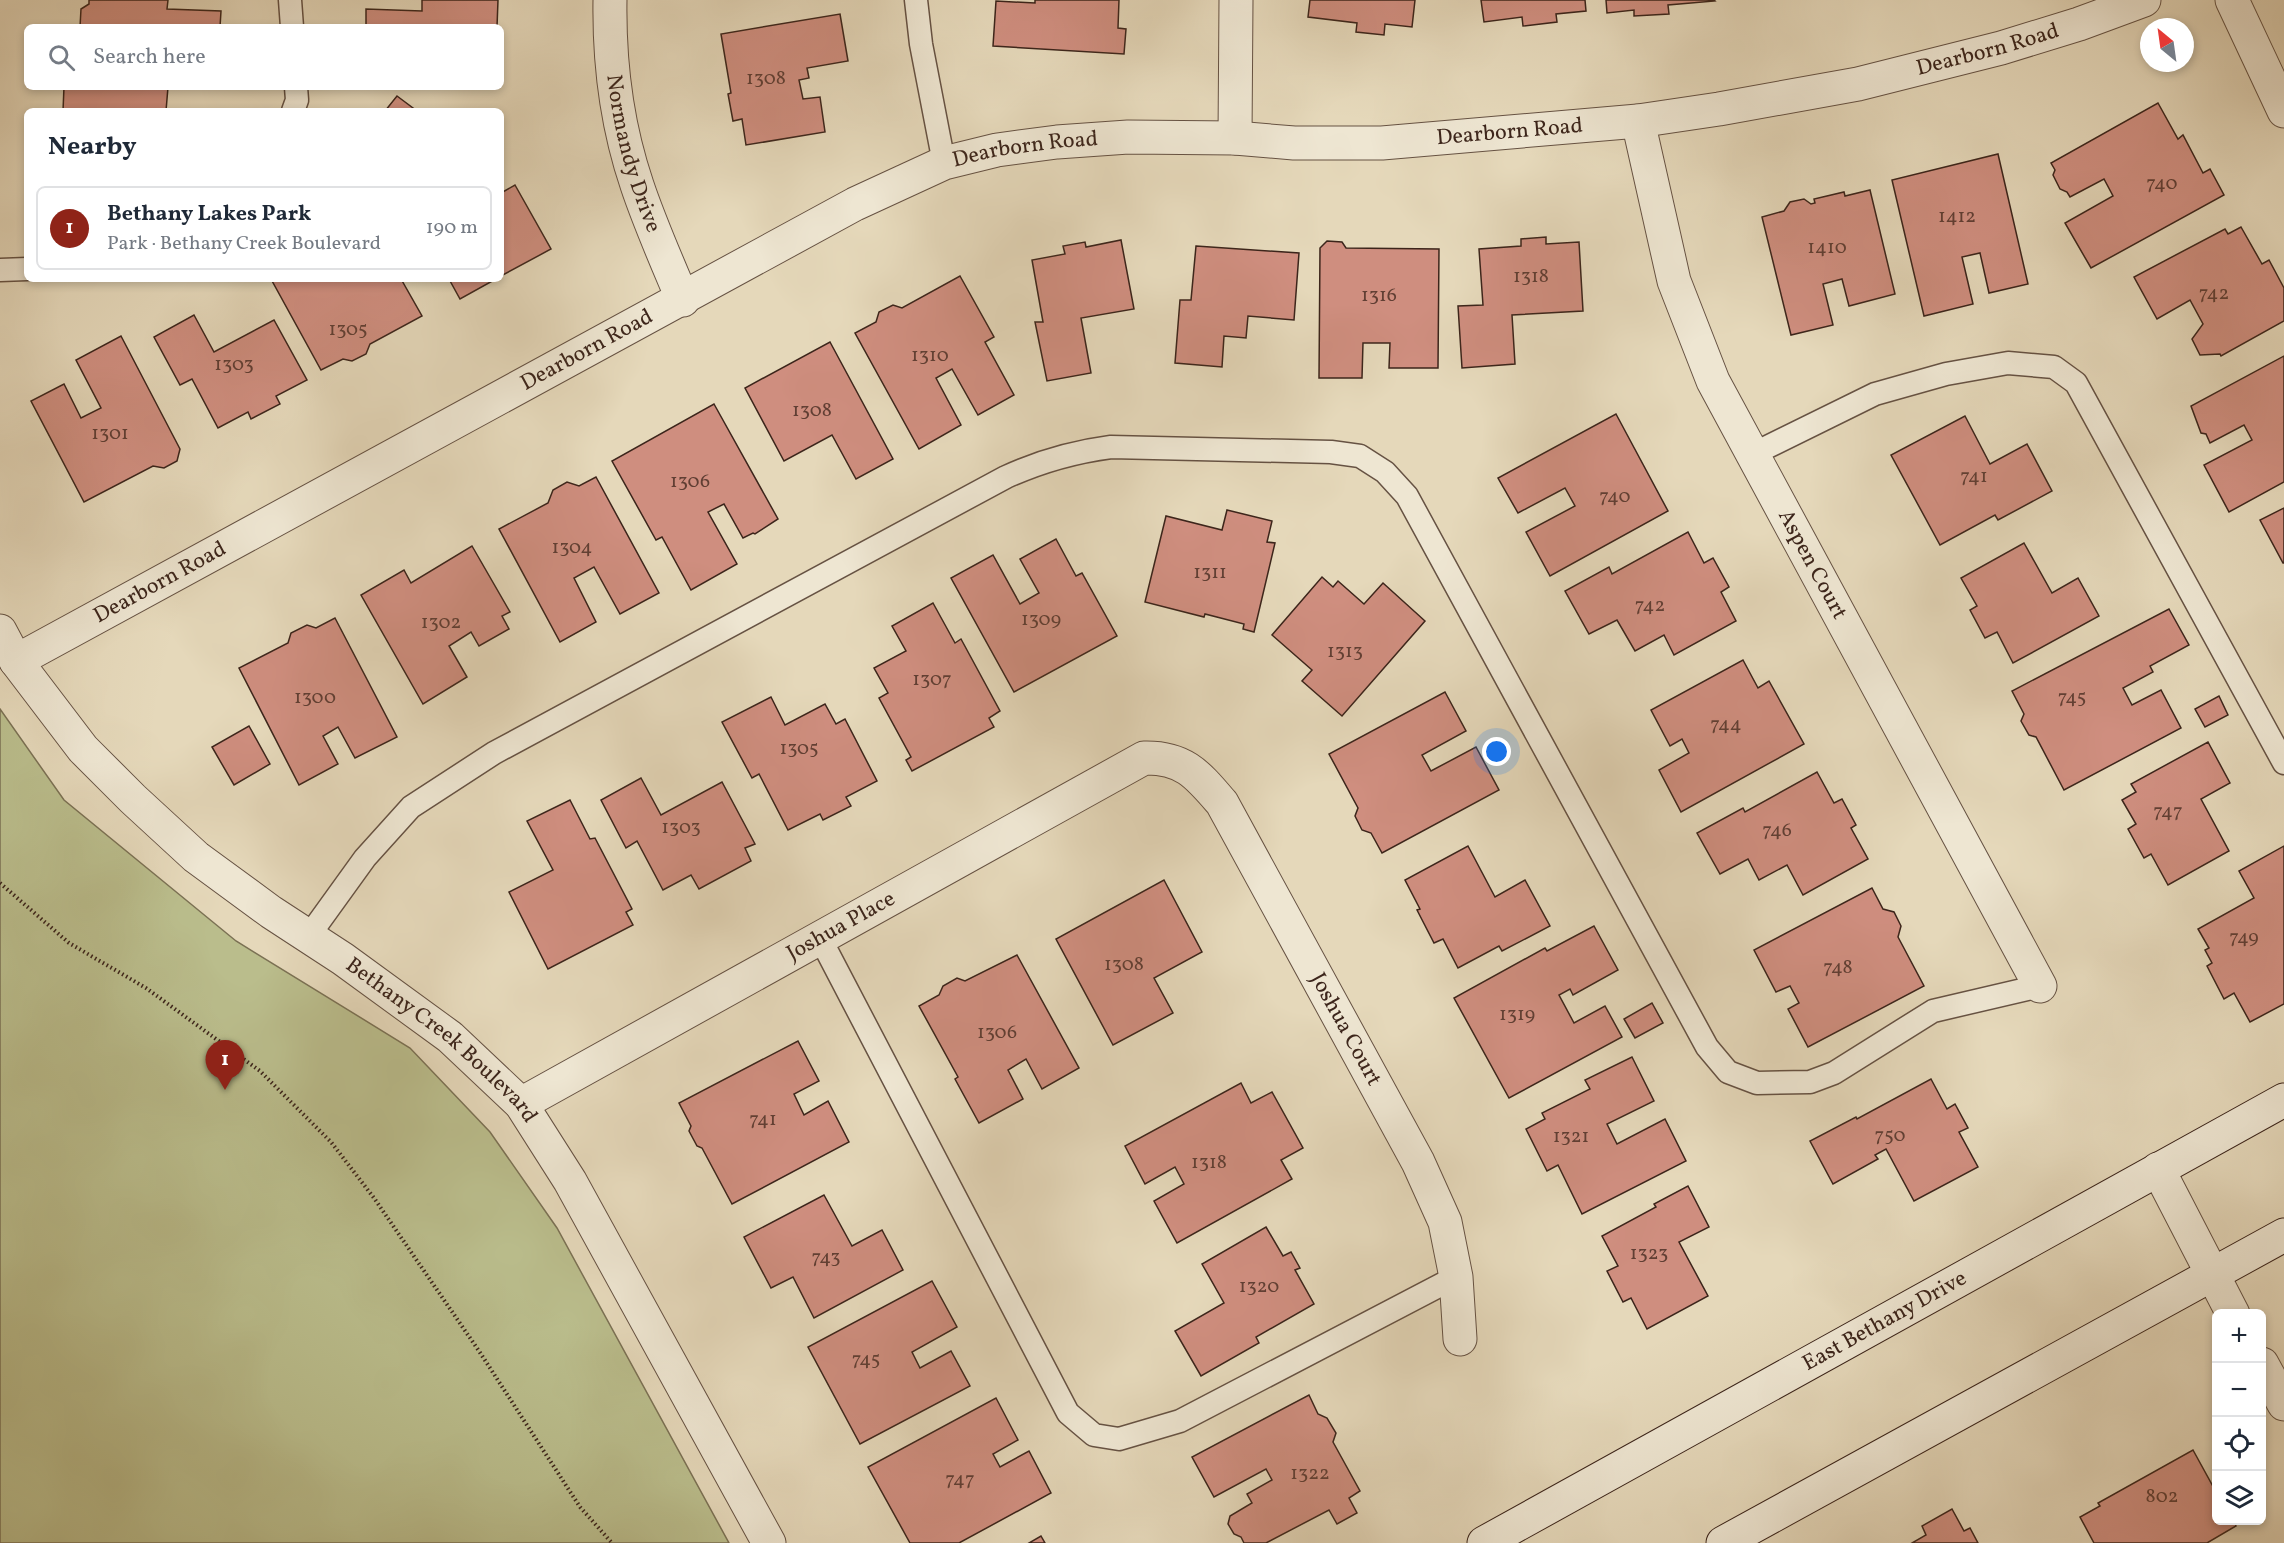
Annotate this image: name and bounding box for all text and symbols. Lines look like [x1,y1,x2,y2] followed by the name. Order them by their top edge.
[1913,16,2063,84] street label: Dearborn Road
[2140,18,2194,72] north arrow
[24,24,504,90] search box
[45,41,78,74] icon: search
[93,42,206,73] text: Search here
[746,65,786,93] house number: 1308
[598,73,669,237] street label: Normandy Drive
[1435,110,1584,154] street label: Dearborn Road
[949,124,1099,176] street label: Dearborn Road
[48,129,137,165] text: Nearby
[2146,170,2178,198] house number: 740
[107,199,311,230] text: Bethany Lakes Park
[1938,203,1976,231] house number: 1412
[65,214,74,242] text: 1
[426,214,478,242] text: 190 m
[107,230,381,258] text: Park · Bethany Creek Boulevard
[1807,234,1847,262] house number: 1410
[1513,263,1549,291] house number: 1318
[2199,280,2229,308] house number: 742
[1361,282,1397,310] house number: 1316
[515,301,659,399] street label: Dearborn Road
[328,316,368,344] house number: 1305
[911,342,949,370] house number: 1310
[214,351,254,379] house number: 1303
[792,397,832,425] house number: 1308
[91,420,129,448] house number: 1301
[1960,463,1988,491] house number: 741
[670,468,710,496] house number: 1306
[1599,483,1631,511] house number: 740
[1770,504,1855,625] street label: Aspen Court
[88,534,232,631] street label: Dearborn Road
[551,534,593,562] house number: 1304
[1193,559,1227,587] house number: 1311
[1635,592,1665,620] house number: 742
[1021,606,1061,634] house number: 1309
[421,609,461,637] house number: 1302
[1327,638,1363,666] house number: 1313
[912,666,952,694] house number: 1307
[294,684,336,712] house number: 1300
[2058,684,2086,712] house number: 745
[1710,711,1742,739] house number: 744
[779,735,819,763] house number: 1305
[1482,737,1511,766] your location
[2153,798,2183,826] house number: 747
[661,814,701,842] house number: 1303
[1762,817,1792,845] house number: 746
[781,884,901,969] street label: Joshua Place
[2229,924,2259,952] house number: 749
[339,950,545,1129] street label: Bethany Creek Boulevard
[1104,951,1144,979] house number: 1308
[1823,954,1853,982] house number: 748
[1302,967,1389,1092] street label: Joshua Court
[1499,1001,1535,1029] house number: 1319
[977,1019,1017,1047] house number: 1306
[206,1040,244,1090] pin: 1
[749,1106,777,1134] house number: 741
[1875,1122,1905,1150] house number: 750
[1553,1123,1589,1151] house number: 1321
[1191,1149,1227,1177] house number: 1318
[1630,1240,1668,1268] house number: 1323
[811,1244,841,1272] house number: 743
[1797,1263,1972,1379] street label: East Bethany Drive
[1239,1273,1279,1301] house number: 1320
[2212,1309,2266,1525] map controls
[2212,1309,2266,1363] button: +
[852,1346,880,1374] house number: 745
[2212,1363,2266,1417] button: −
[2212,1417,2266,1471] button: locate
[1290,1460,1330,1488] house number: 1322
[945,1466,975,1494] house number: 747
[2212,1471,2266,1525] button: layers
[2146,1483,2178,1511] house number: 802

